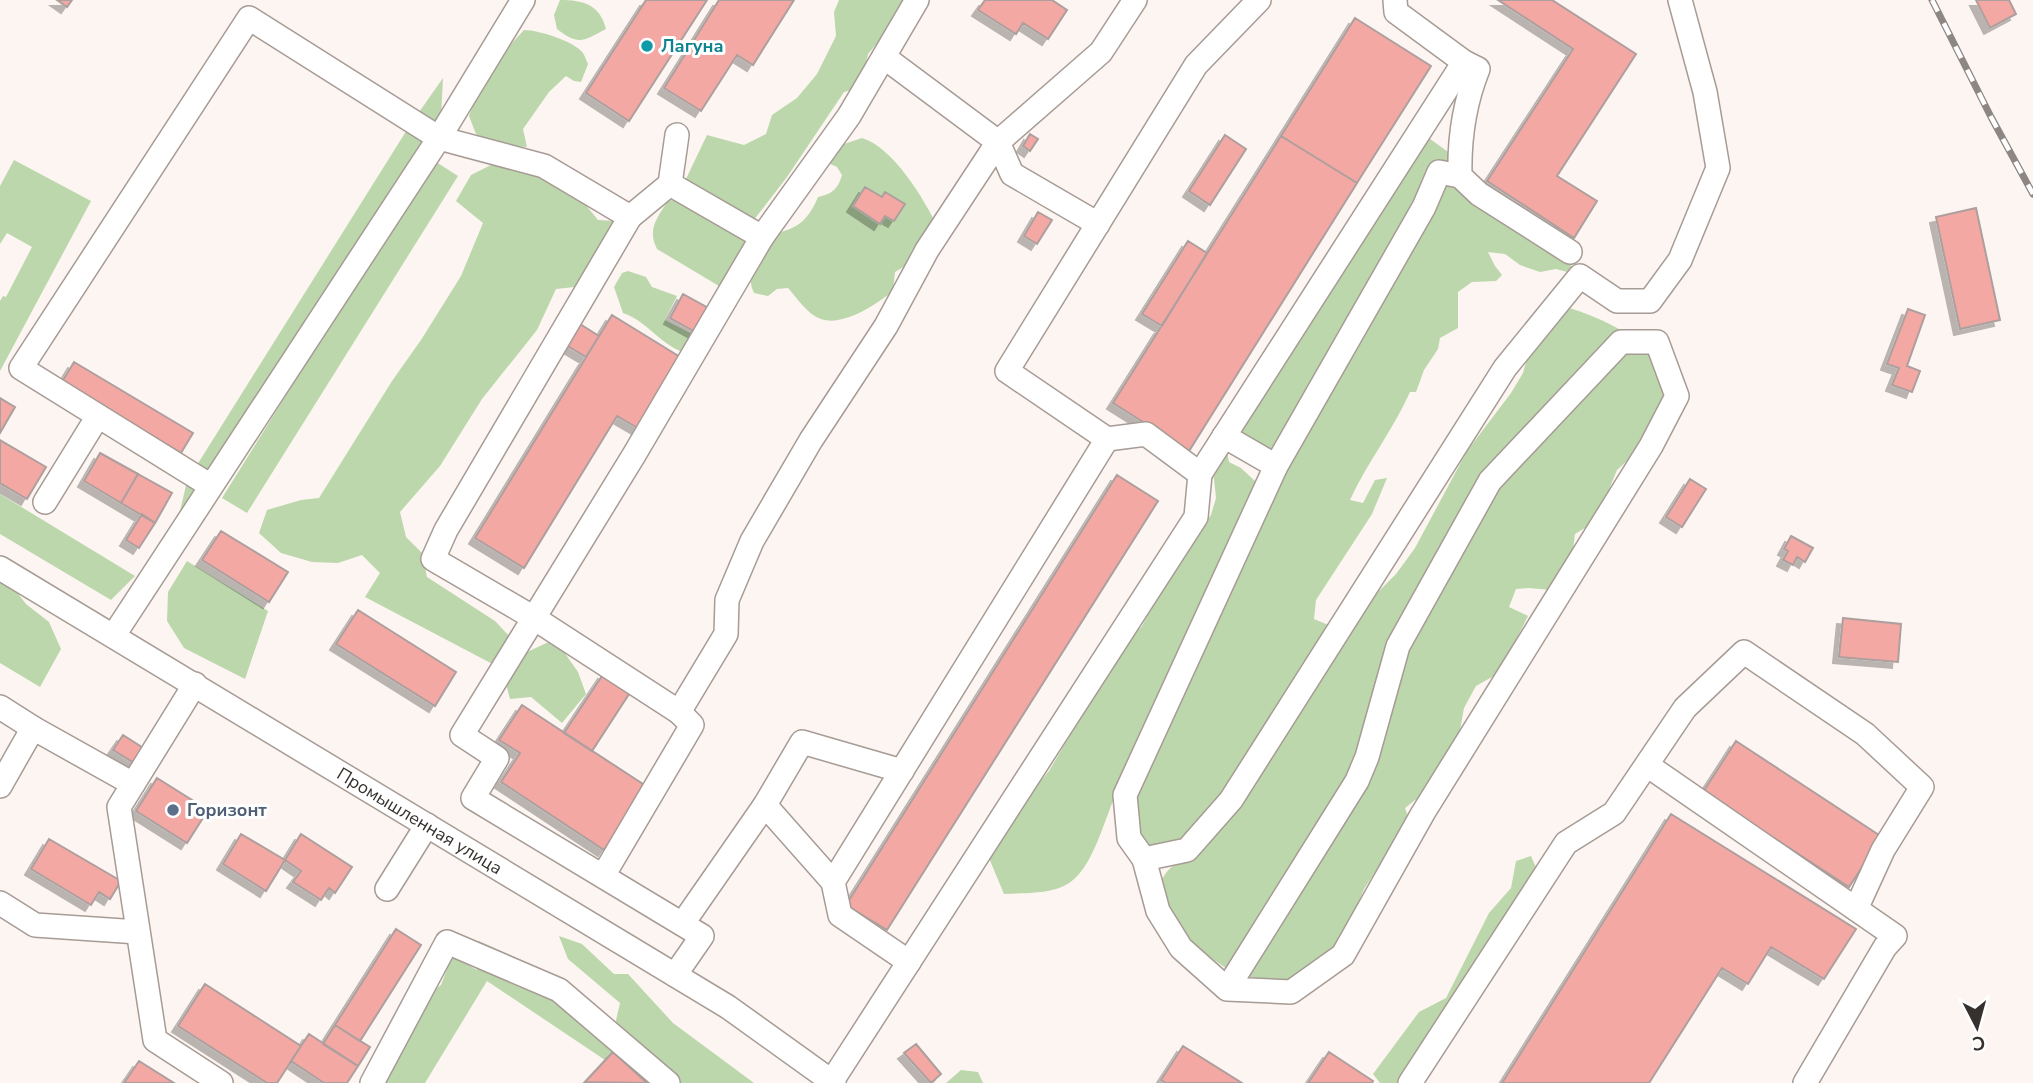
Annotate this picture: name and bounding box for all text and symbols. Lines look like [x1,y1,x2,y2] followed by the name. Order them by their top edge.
[661,34,724,58] place label: Лагуна
[639,38,655,54] marker: Лагуна
[332,762,507,880] street label: Промышленная улица
[187,798,267,822] place label: Горизонт
[165,802,181,818] marker: Горизонт
[1942,992,2012,1062] north arrow
[1971,1029,1986,1057] text: С

